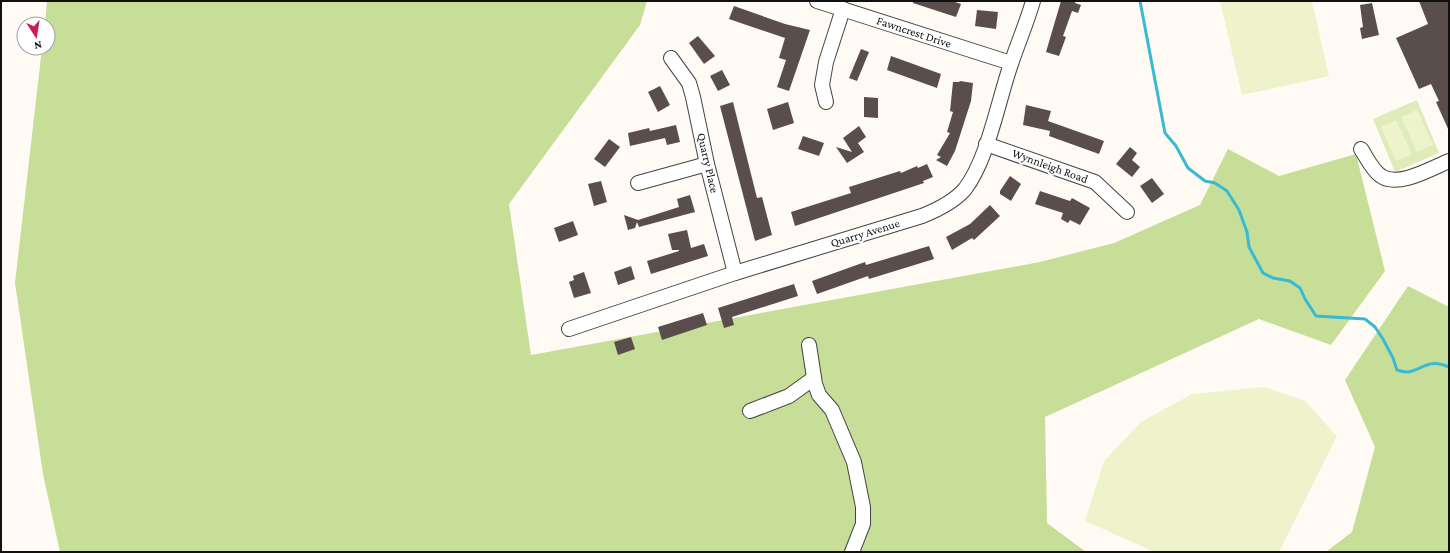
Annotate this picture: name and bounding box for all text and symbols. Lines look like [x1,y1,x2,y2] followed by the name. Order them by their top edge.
[875,13,953,51] street label: Fawncrest Drive
[16,16,56,56] north arrow
[33,39,43,53] text: N
[694,132,722,194] street label: Quarry Place
[1010,146,1090,186] street label: Wynnleigh Road
[829,216,901,250] street label: Quarry Avenue

